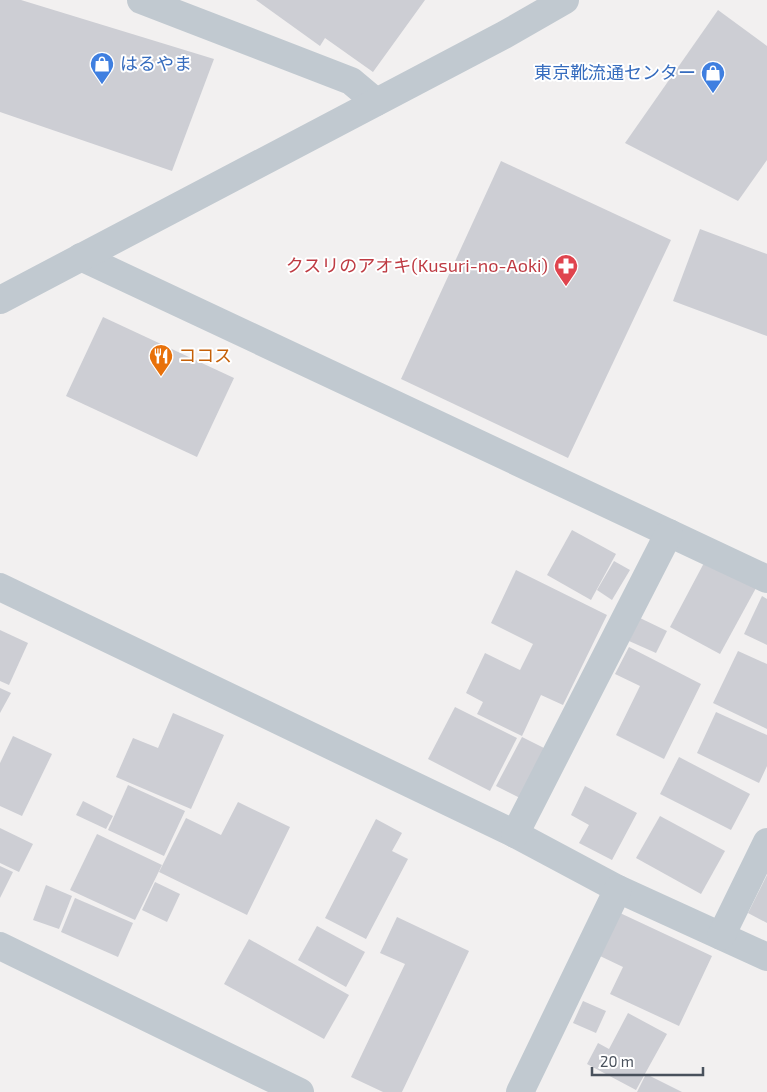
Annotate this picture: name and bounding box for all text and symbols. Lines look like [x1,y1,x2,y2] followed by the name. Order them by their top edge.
[89,51,115,85] shop icon: はるやま
[120,52,192,74] place label: はるやま
[700,60,726,94] shop icon: 東京靴流通センター
[534,61,696,83] place label: 東京靴流通センター
[553,253,579,287] pharmacy icon: クスリのアオキ(Kusuri-no-Aoki)
[286,254,548,276] place label: クスリのアオキ(Kusuri-no-Aoki)
[148,343,174,377] restaurant icon: ココス
[178,344,232,366] place label: ココス
[592,1044,703,1076] scale bar
[600,1052,634,1070] text: 20 m

